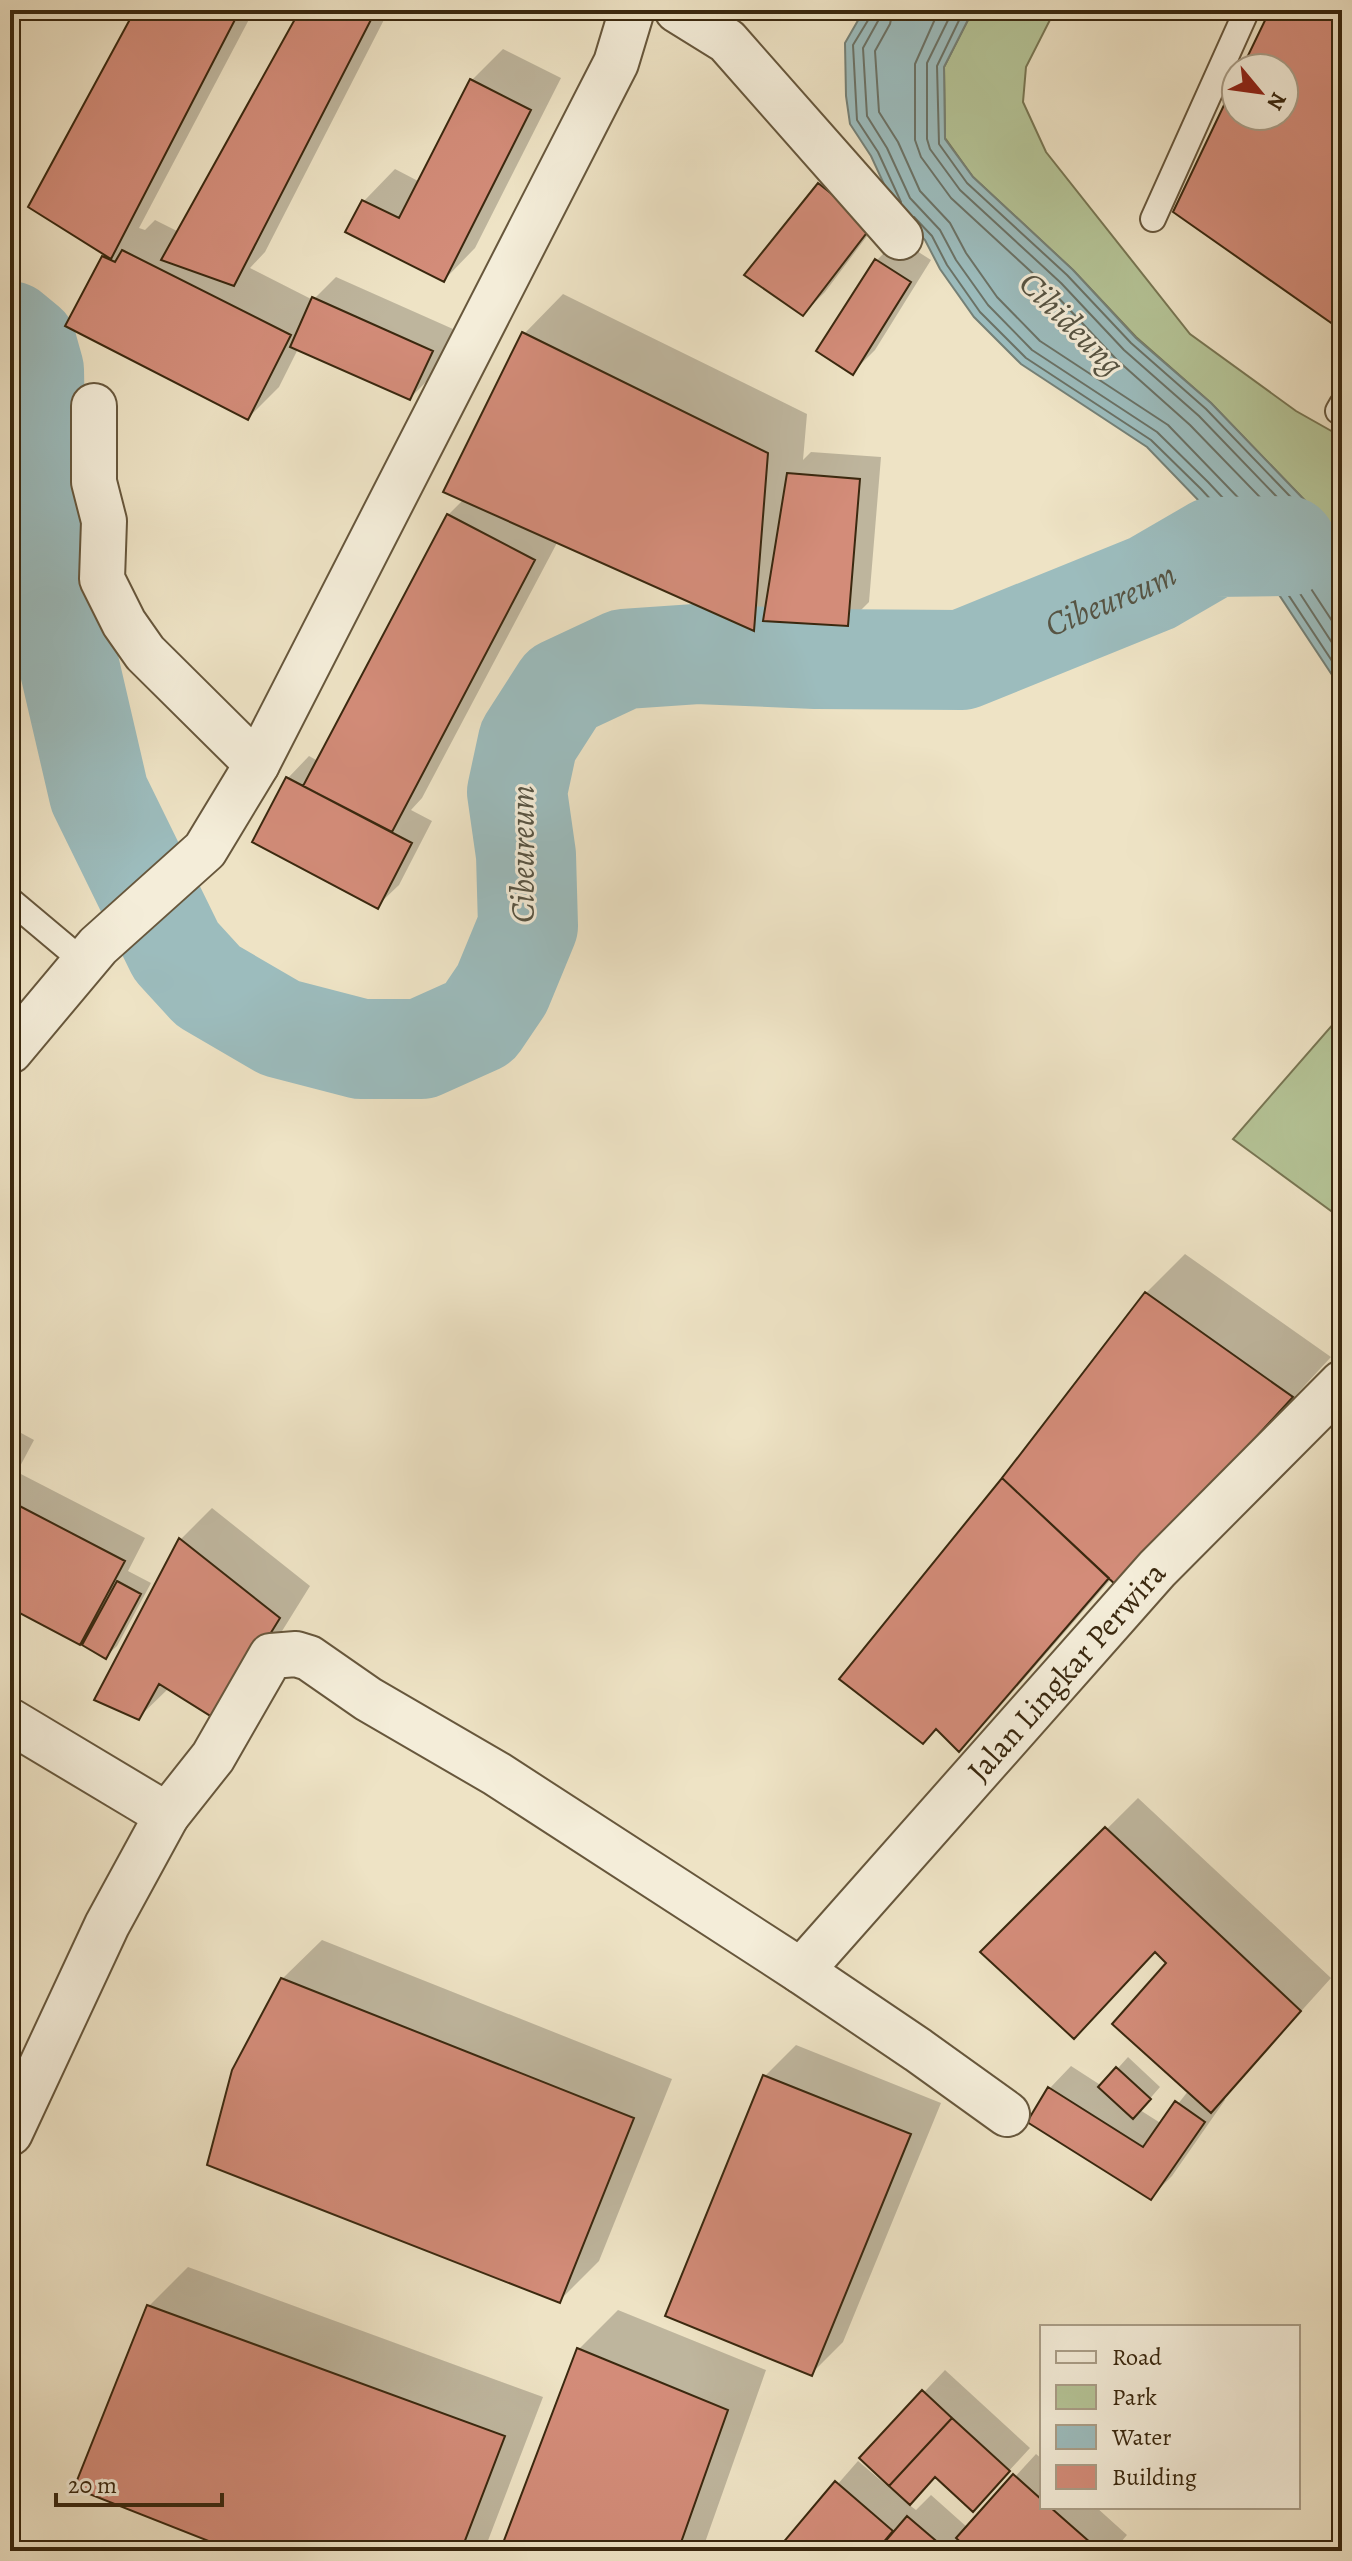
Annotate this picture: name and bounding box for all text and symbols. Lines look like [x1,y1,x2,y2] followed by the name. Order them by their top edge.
[1220,52,1300,132] north arrow
[1260,87,1294,115] text: N
[1009,260,1135,386] water label: Cihideung
[1038,551,1185,648] water label: Cibeureum
[499,785,546,923] water label: Cibeureum
[957,1552,1176,1791] street label: Jalan Lingkar Perwira
[1040,2325,1300,2509] legend
[1112,2341,1162,2373] text: Road
[1112,2381,1157,2413] text: Park
[1111,2421,1172,2453] text: Water
[56,2457,222,2507] scale bar
[1112,2461,1197,2493] text: Building
[68,2469,117,2501] text: 20 m

